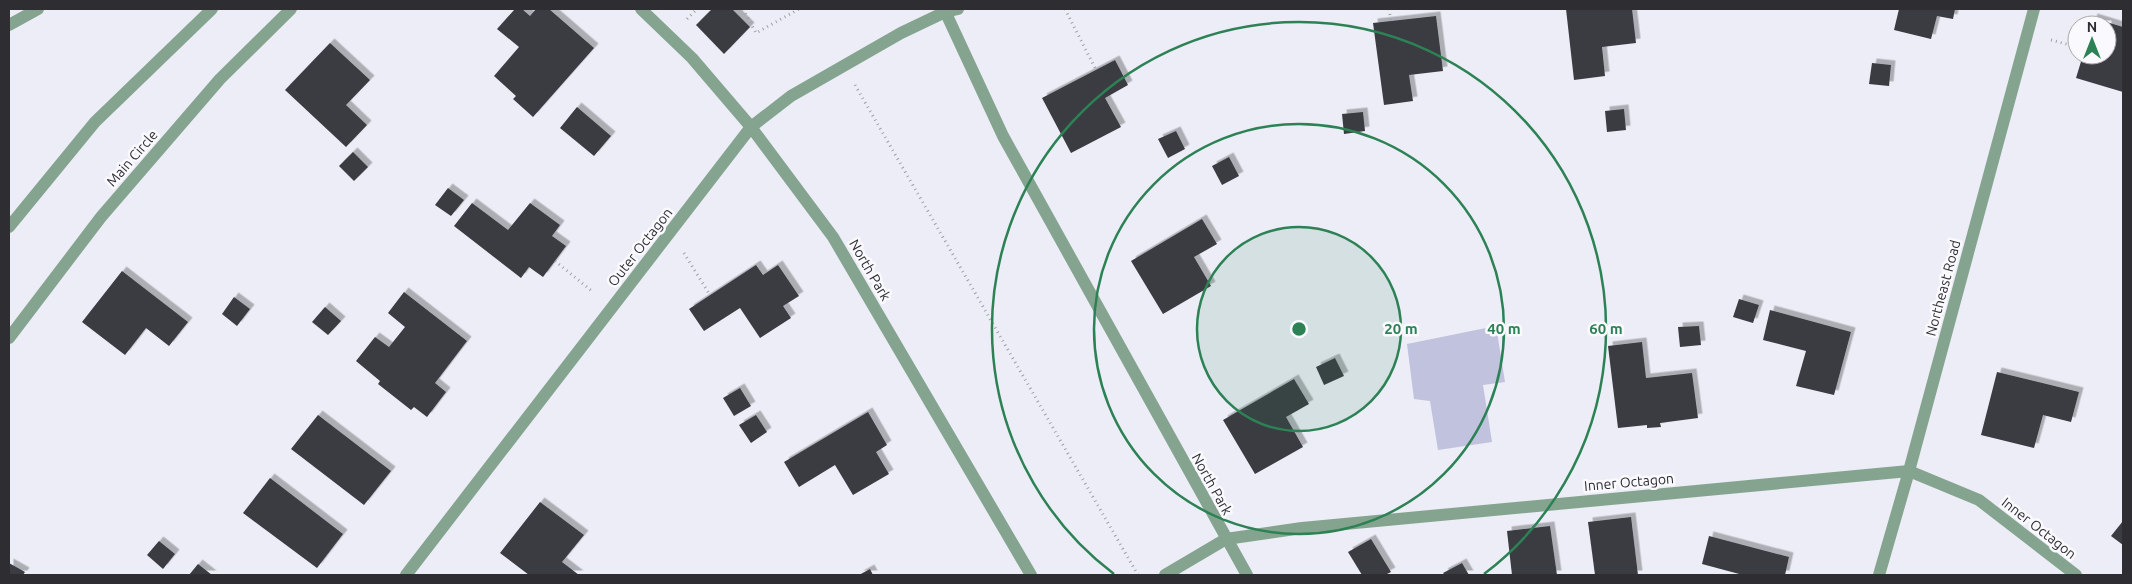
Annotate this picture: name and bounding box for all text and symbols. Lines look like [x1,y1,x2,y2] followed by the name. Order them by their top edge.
[2067,15,2117,65] north arrow
[2087,19,2097,35] text: N
[103,127,161,189] street label: Main Circle
[604,205,676,289] street label: Outer Octagon
[846,237,894,303] street label: North Park
[1922,238,1964,338] street label: Northeast Road
[1290,320,1308,338] centre of rings
[1384,320,1418,337] text: 20 m
[1487,320,1521,337] text: 40 m
[1589,320,1623,337] text: 60 m
[1189,450,1235,518] street label: North Park
[1583,470,1675,494] street label: Inner Octagon
[1999,494,2079,562] street label: Inner Octagon

